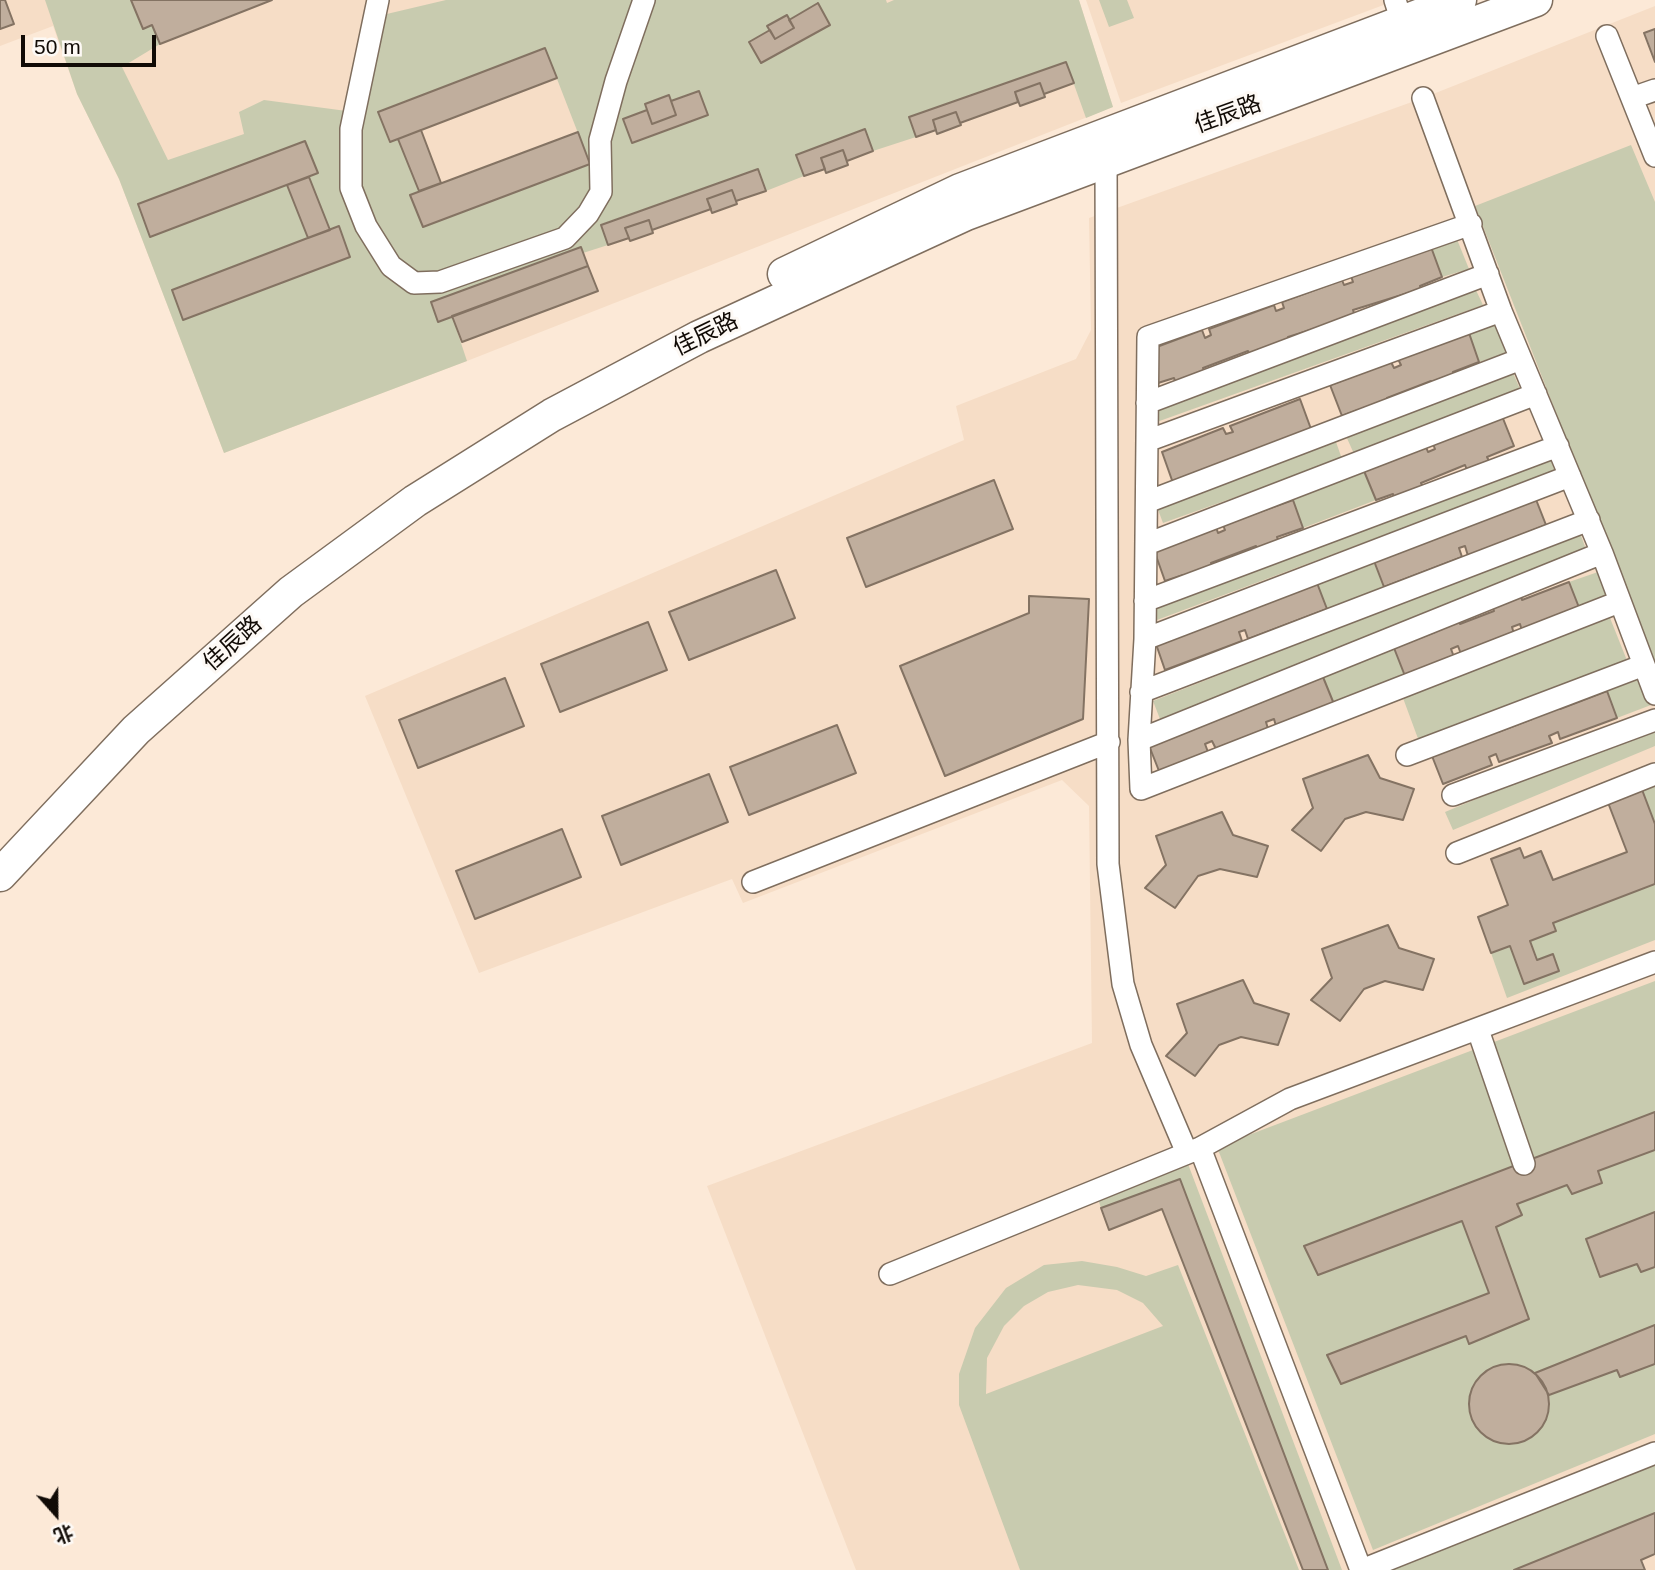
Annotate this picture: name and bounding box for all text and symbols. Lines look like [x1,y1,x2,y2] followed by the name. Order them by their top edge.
[24,21,159,65] scale bar
[34,35,81,58] text: 50 m
[1191,90,1265,140] street label: 佳辰路
[669,307,743,363] street label: 佳辰路
[198,611,268,677] street label: 佳辰路
[21,1479,91,1549] north arrow
[51,1521,76,1547] text: 北

